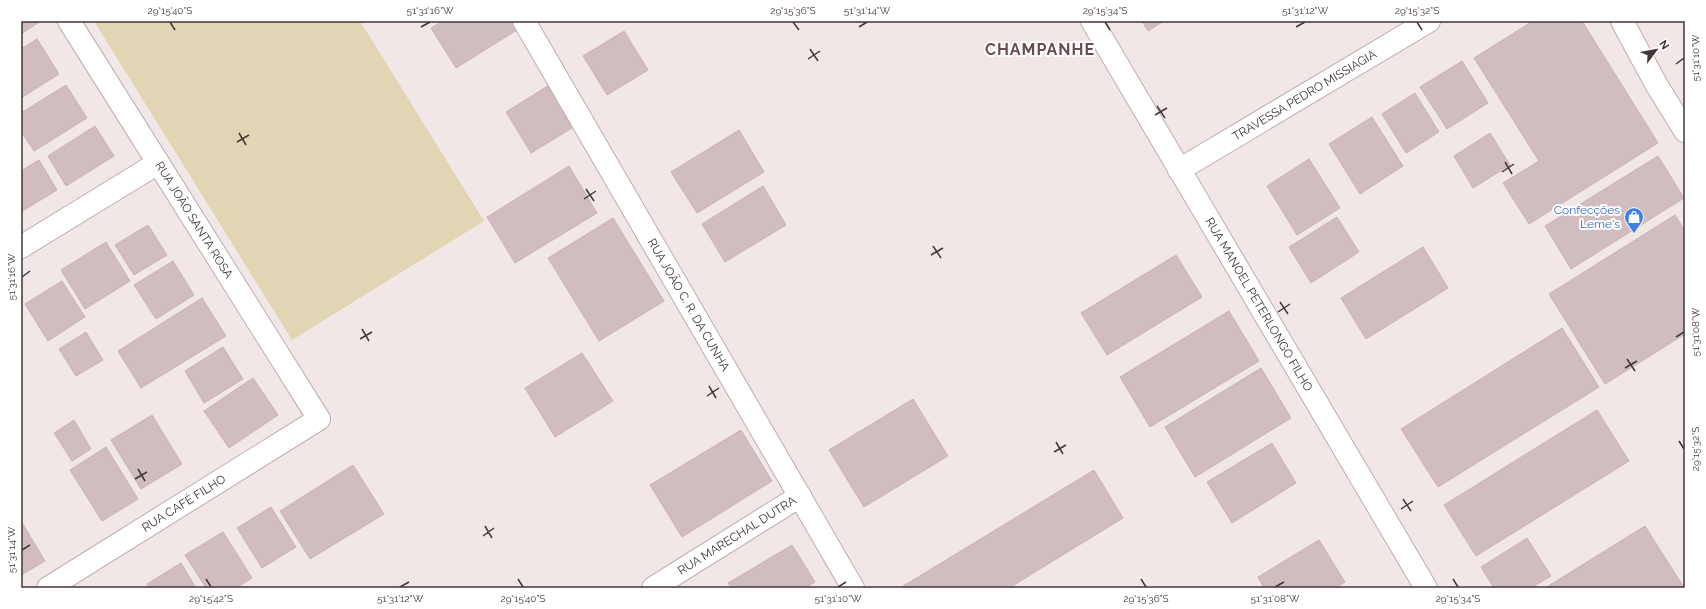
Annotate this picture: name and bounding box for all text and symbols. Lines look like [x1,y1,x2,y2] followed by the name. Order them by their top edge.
[148,5,192,16] text: 29°15'40"S
[406,5,454,16] text: 51°31'16"W
[770,5,816,16] text: 29°15'36"S
[844,5,891,16] text: 51°31'14"W
[1083,5,1127,16] text: 29°15'34"S
[1282,5,1329,16] text: 51°31'12"W
[1395,5,1439,16] text: 29°15'32"S
[1636,30,1676,70] north arrow
[1690,34,1701,82] text: 51°31'10"W
[1656,38,1672,52] text: N
[985,40,1095,59] district label: CHAMPANHE
[1230,47,1379,144] street label: TRAVESSA PEDRO MISSIAGIA
[152,159,236,281] street label: RUA JOÃO SANTA ROSA
[1554,203,1620,231] place label: Confecções Leme's
[1623,206,1645,234] shop icon: Confecções Leme's
[1202,215,1316,394] street label: RUA MANOEL PETERLONGO FILHO
[645,236,733,373] street label: RUA JOÃO C. R. DA CUNHA
[6,253,17,301] text: 51°31'16"W
[1690,307,1701,356] text: 51°31'08"W
[1690,427,1701,471] text: 29°15'32"S
[139,472,228,535] street label: RUA CAFÉ FILHO
[675,493,799,578] street label: RUA MARECHAL DUTRA
[6,526,17,573] text: 51°31'14"W
[189,593,233,604] text: 29°15'42"S
[377,593,424,604] text: 51°31'12"W
[501,593,545,604] text: 29°15'40"S
[814,593,862,604] text: 51°31'10"W
[1123,593,1169,604] text: 29°15'36"S
[1251,593,1300,604] text: 51°31'08"W
[1436,593,1480,604] text: 29°15'34"S

